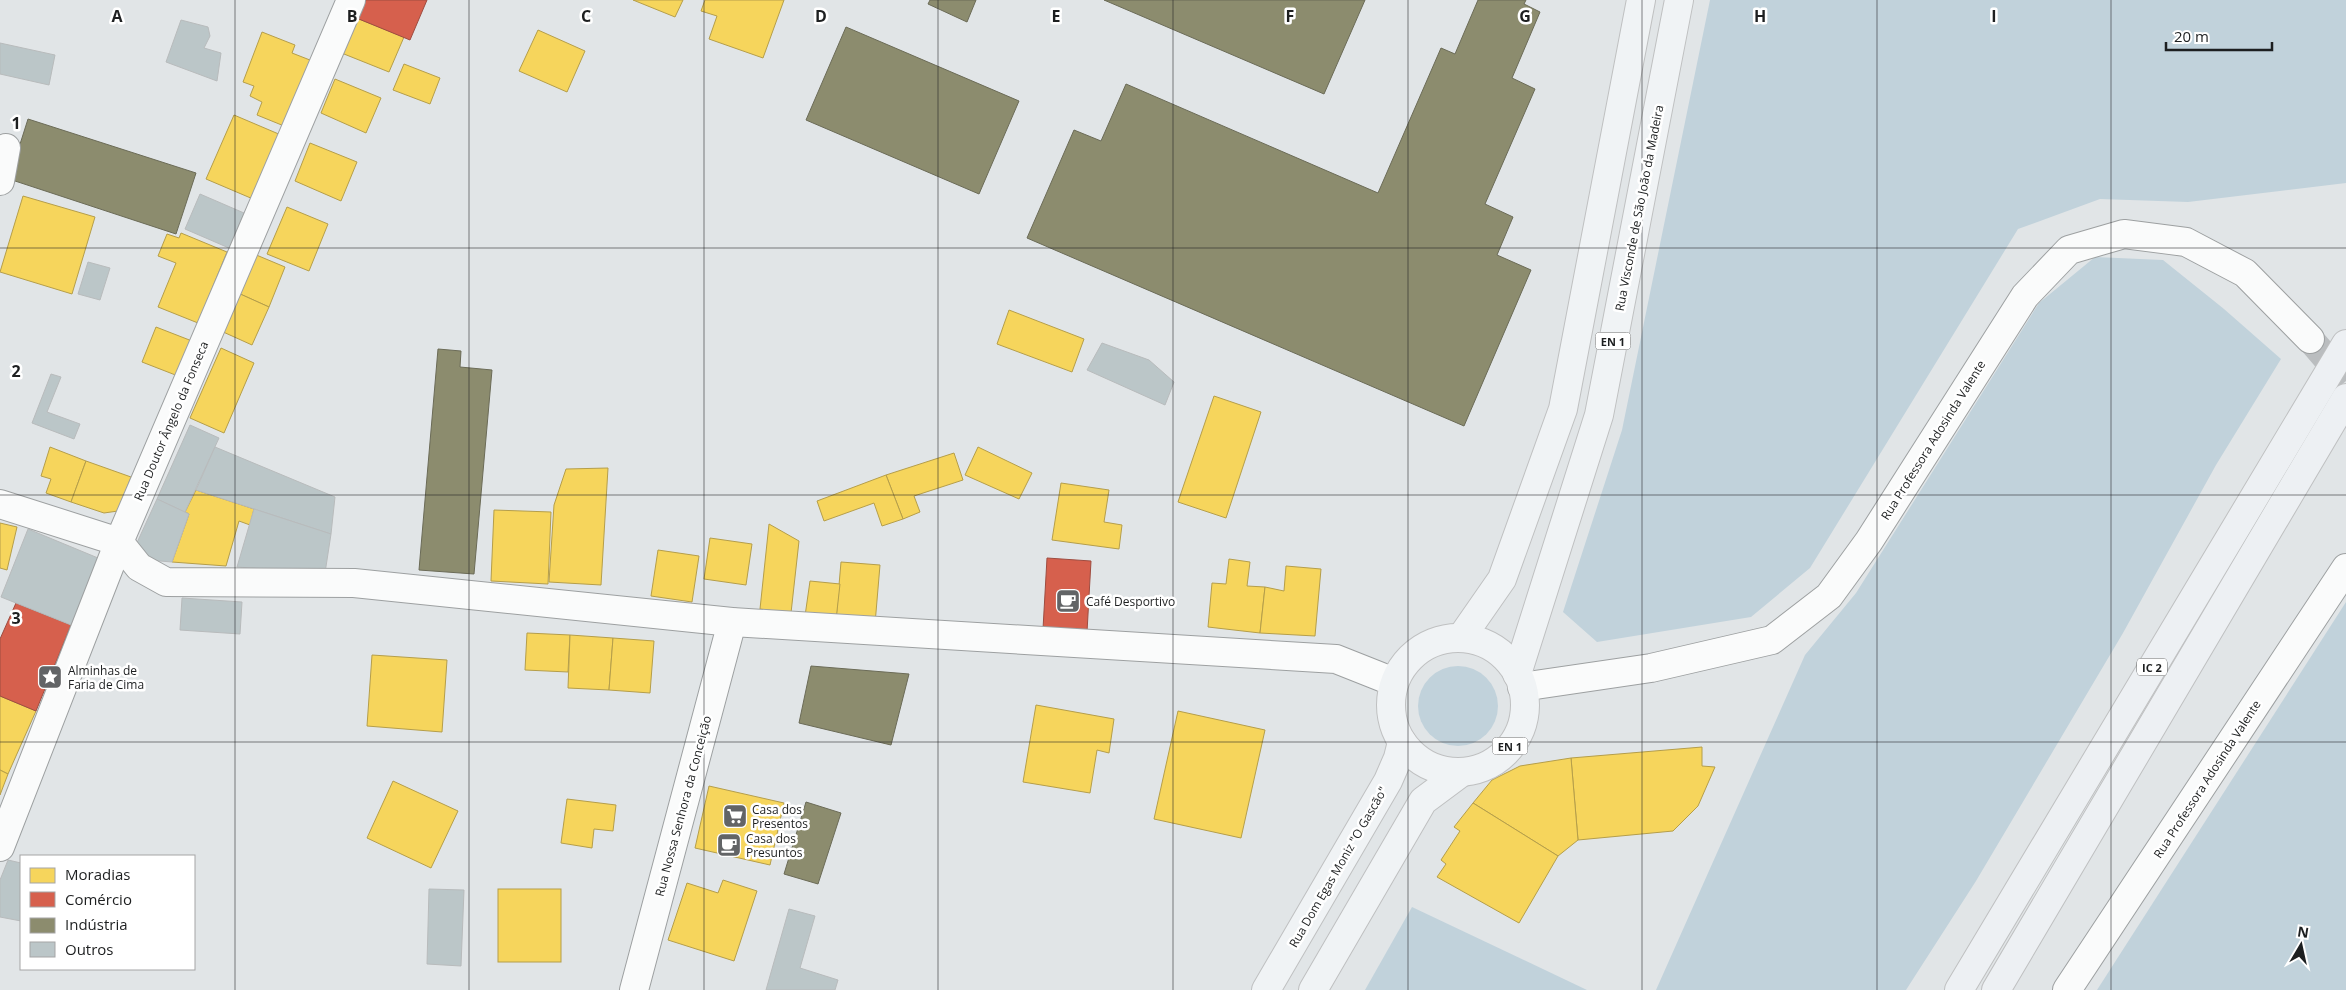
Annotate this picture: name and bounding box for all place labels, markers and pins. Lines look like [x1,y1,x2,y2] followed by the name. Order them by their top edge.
[1055,588,1081,614] cafe icon: Café Desportivo
[1086,593,1175,610] place label: Café Desportivo
[68,662,144,693] place label: Alminhas de Faria de Cima
[37,664,63,690] place icon: Alminhas de Faria de Cima
[752,801,808,832] place label: Casa dos Presentos
[722,803,748,829] supermarket icon: Casa dos Presentos
[746,830,803,861] place label: Casa dos Presuntos
[716,832,742,858] cafe icon: Casa dos Presuntos

